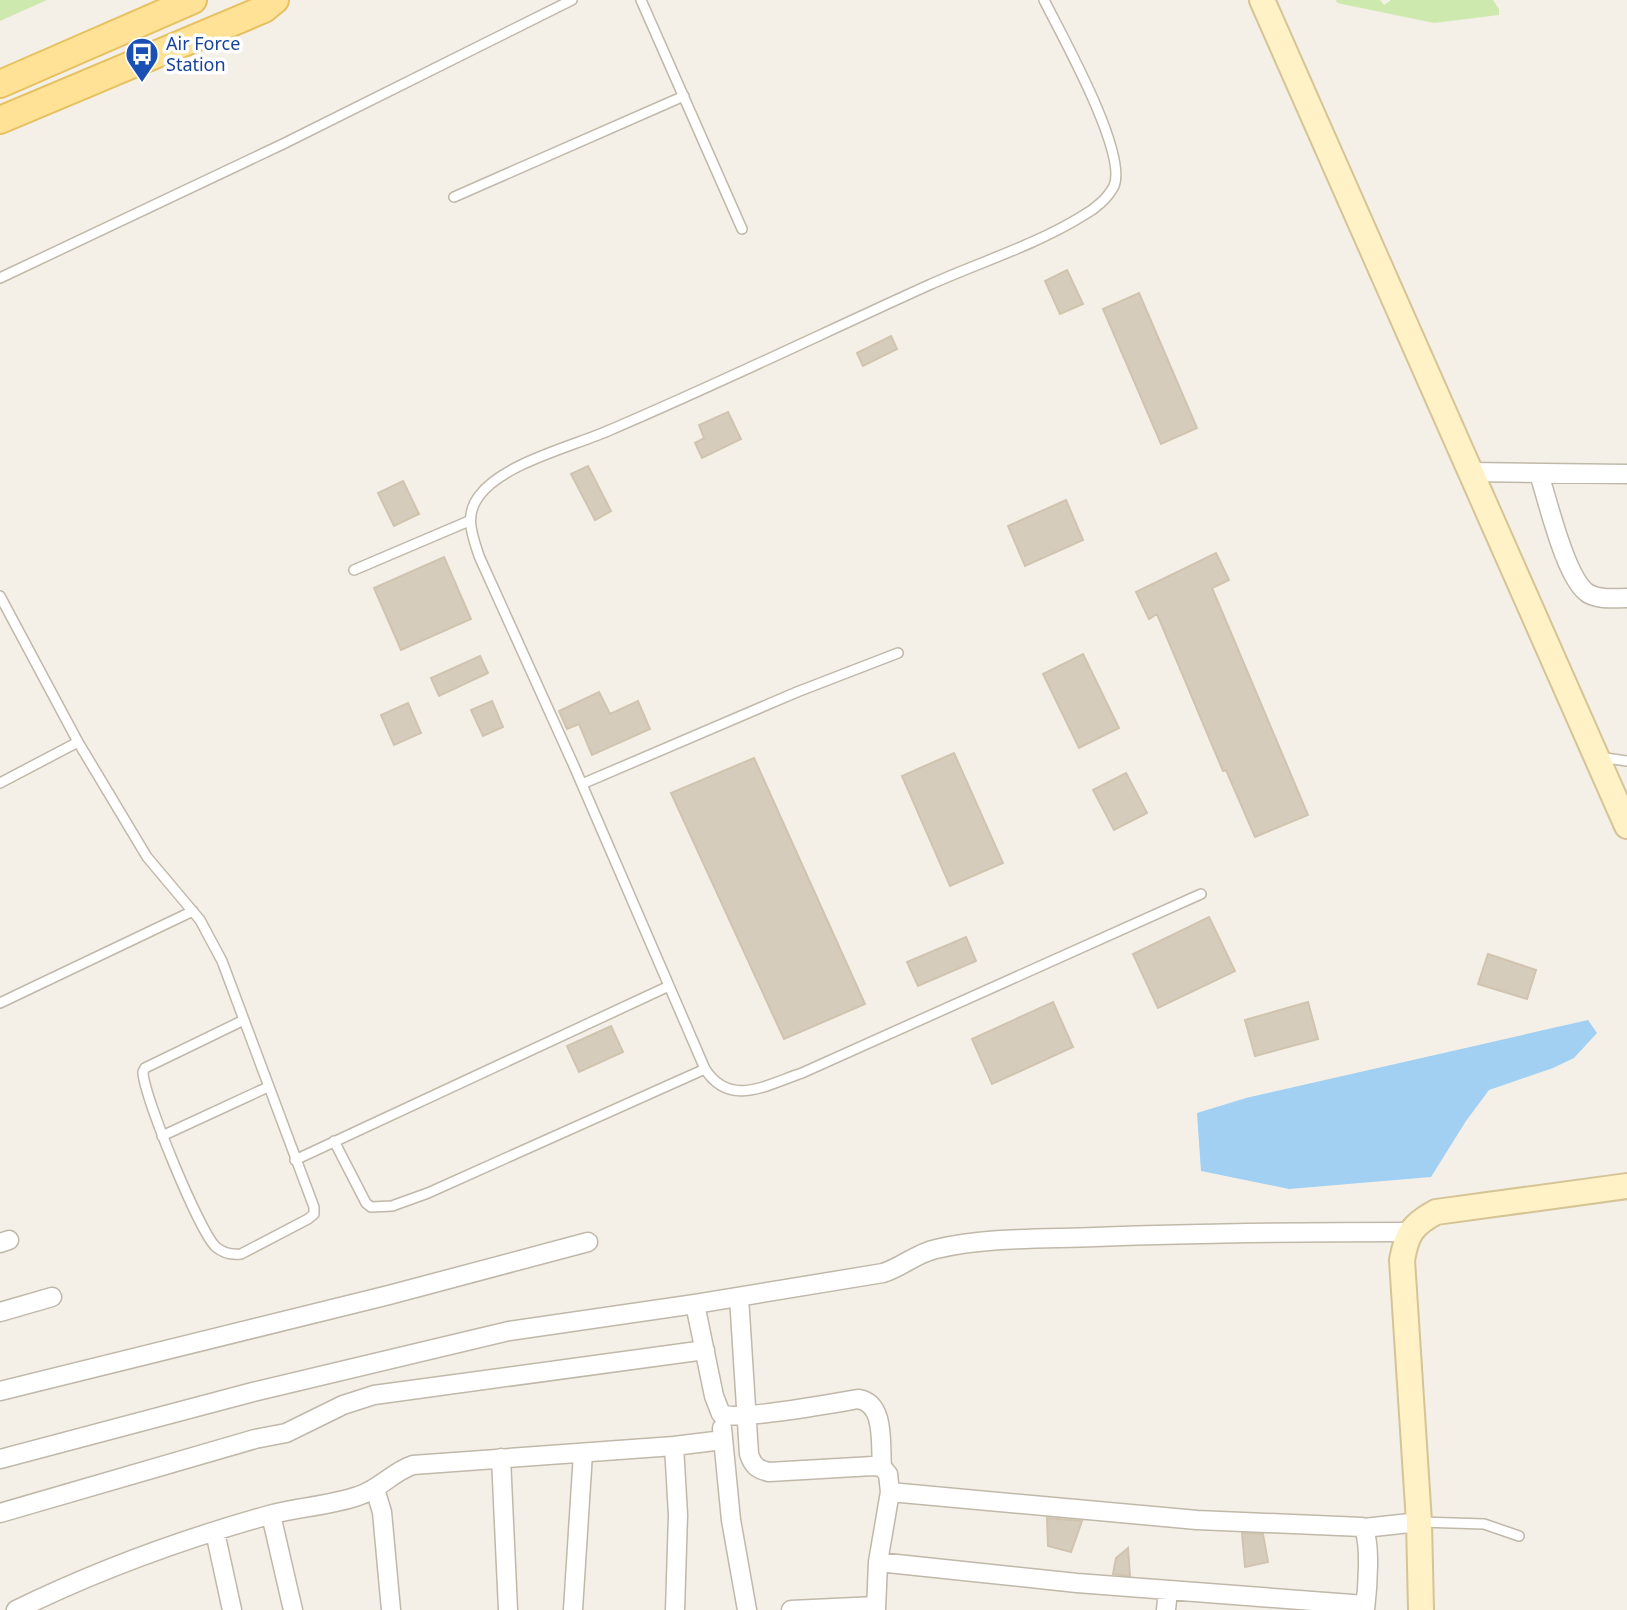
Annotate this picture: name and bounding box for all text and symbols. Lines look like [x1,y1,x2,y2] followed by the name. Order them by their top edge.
[166,31,240,76] place label: Air Force Station
[123,35,161,84] bus stop icon: Air Force Station

